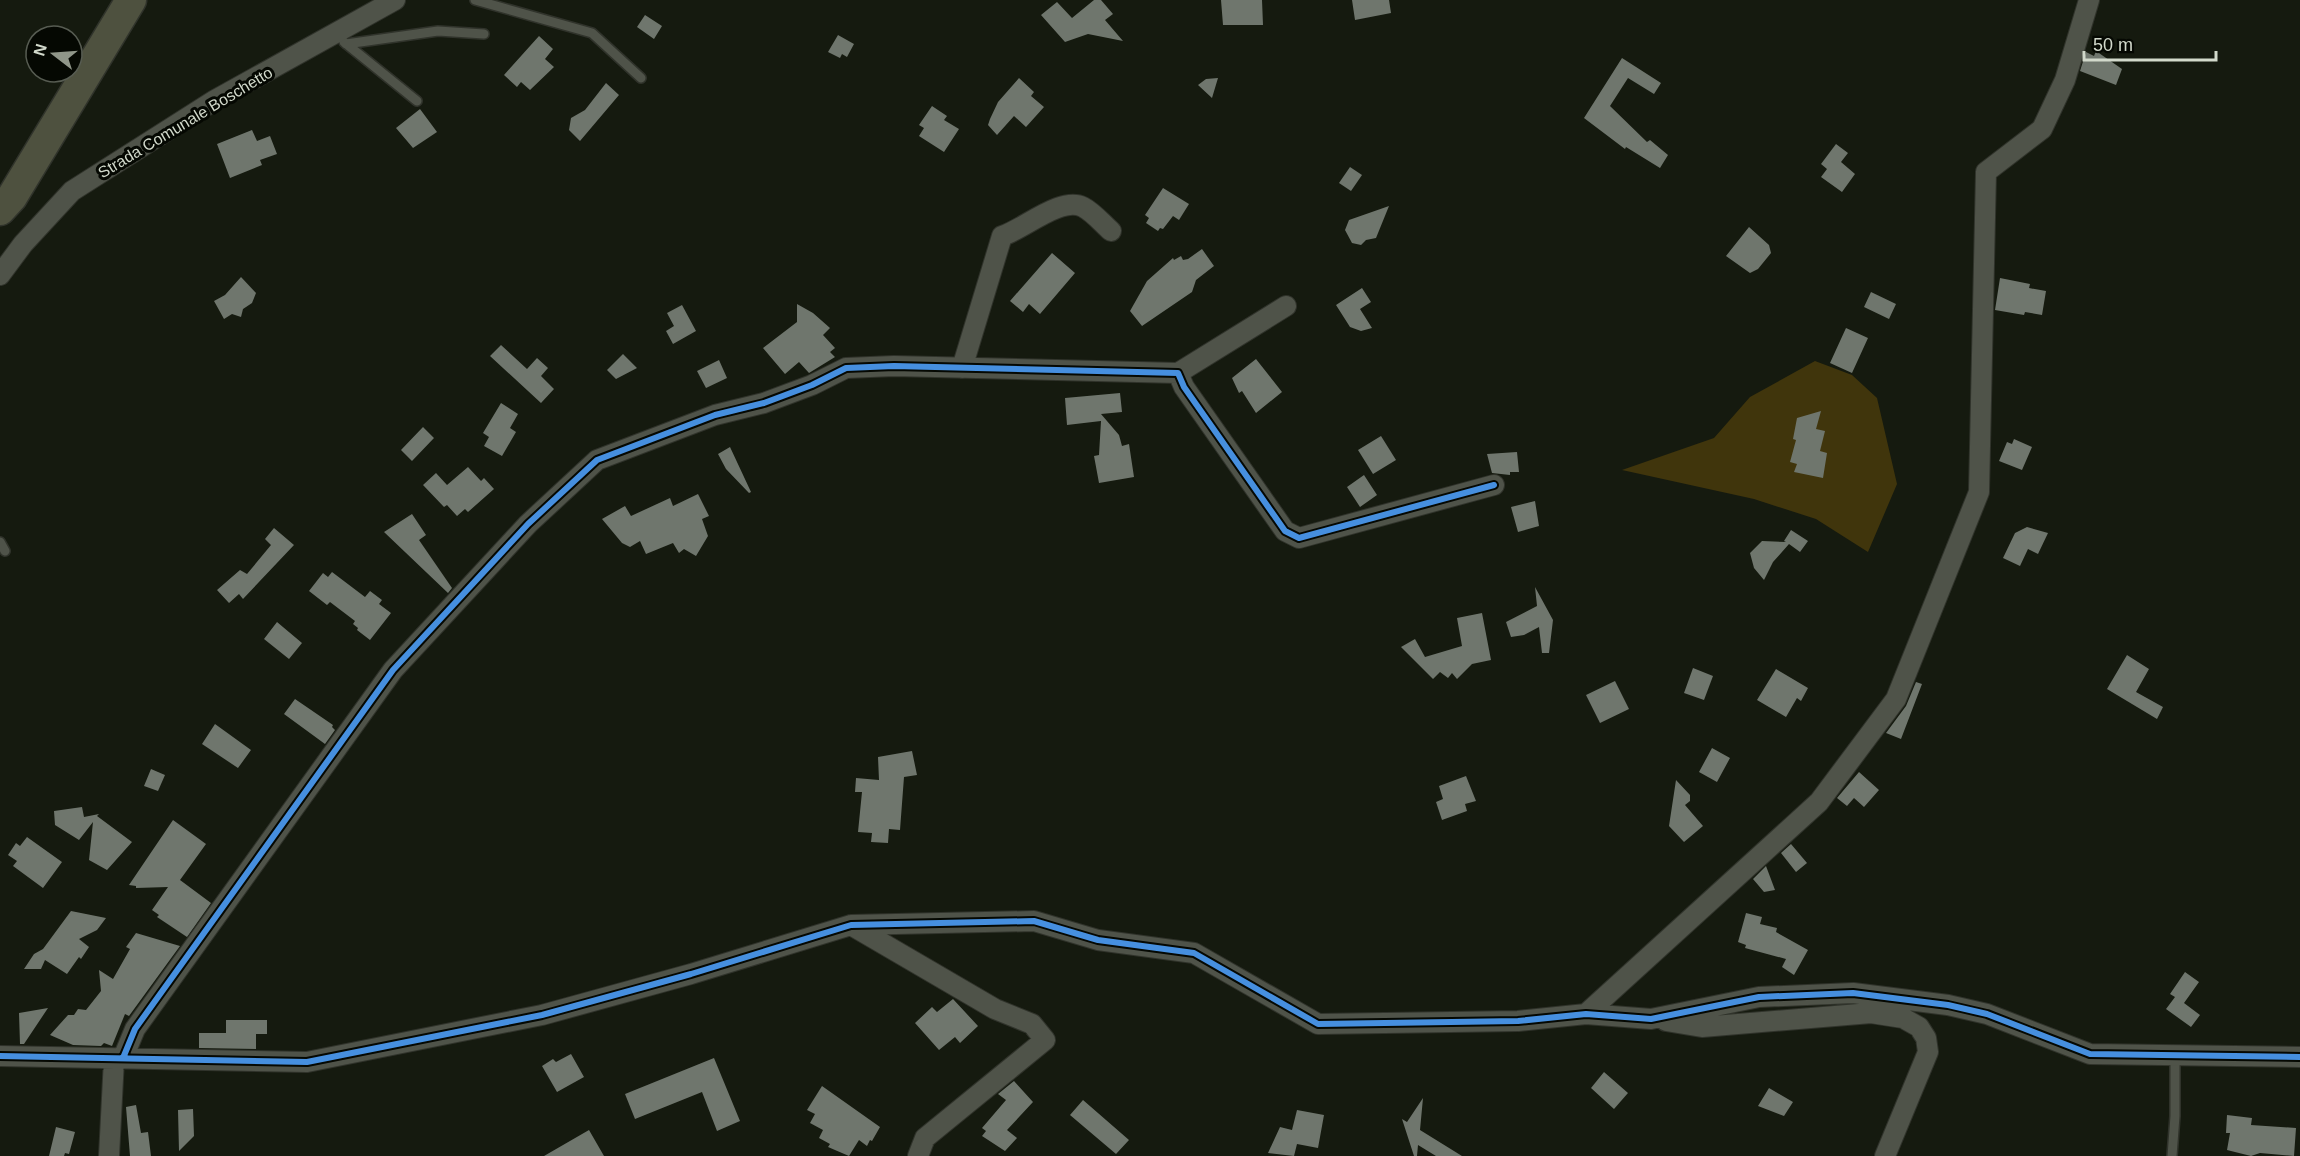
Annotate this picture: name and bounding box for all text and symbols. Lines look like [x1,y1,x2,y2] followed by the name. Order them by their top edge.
[24,24,84,84] north arrow
[2084,24,2216,62] scale bar
[2093,35,2133,55] text: 50 m
[30,42,50,58] text: N
[95,64,275,181] street label: Strada Comunale Boschetto

